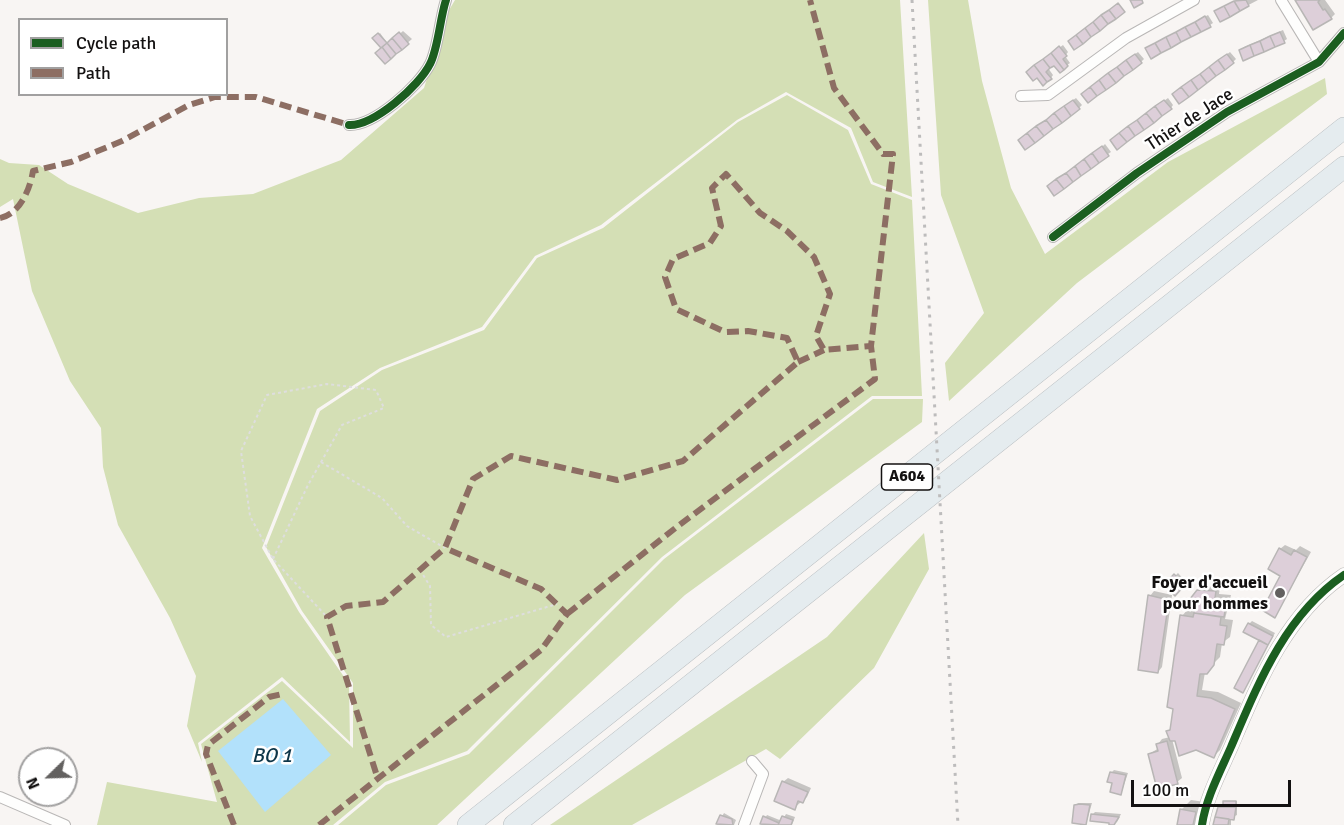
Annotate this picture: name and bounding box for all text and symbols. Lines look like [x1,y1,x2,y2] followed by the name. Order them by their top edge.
[18,18,228,96] legend
[76,32,156,54] text: Cycle path
[76,62,111,84] text: Path
[1142,84,1238,156] street label: Thier de Jace
[882,464,932,490] road number: A604
[1151,572,1268,614] place label: Foyer d'accueil pour hommes
[1273,586,1287,600] marker: Foyer d'accueil pour hommes
[252,745,292,769] water label: BO 1
[18,747,78,807] north arrow
[1134,768,1294,806] scale bar
[22,774,45,792] text: N
[1142,779,1189,801] text: 100 m

